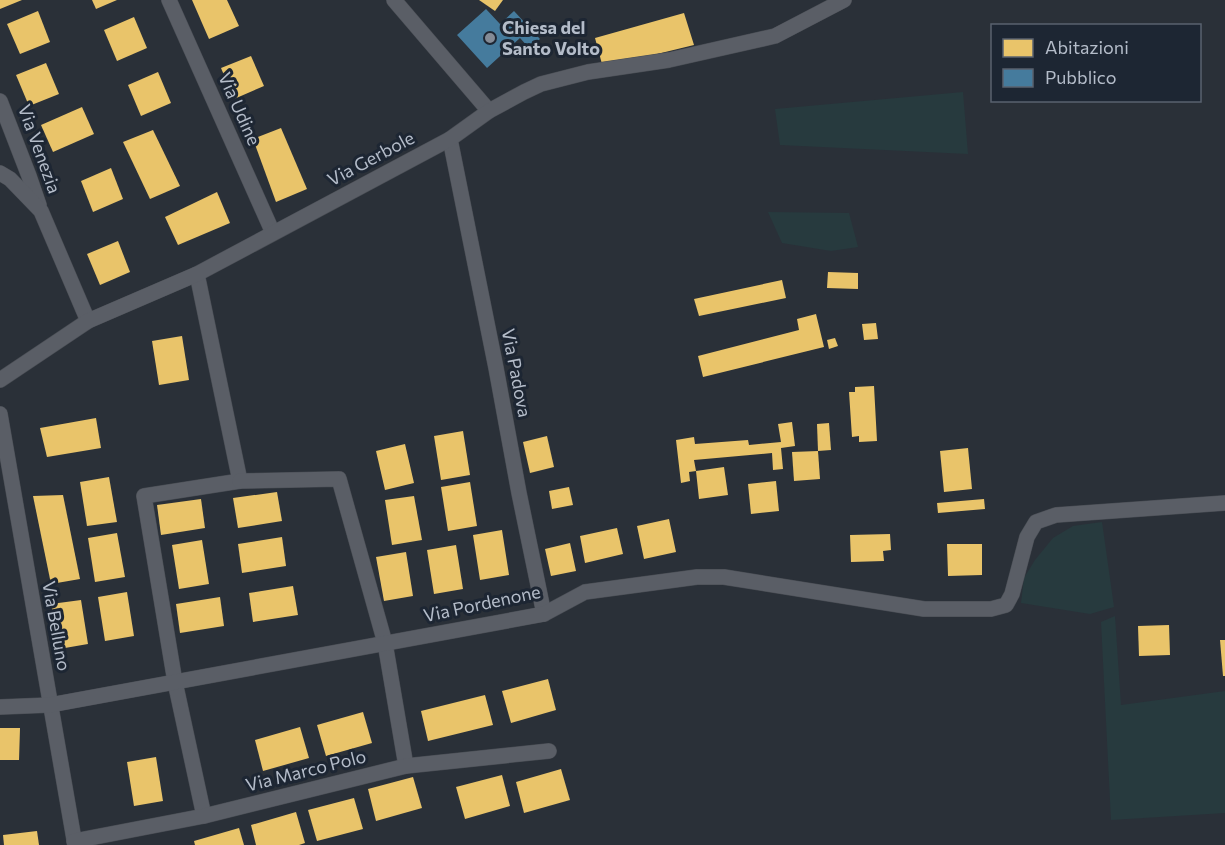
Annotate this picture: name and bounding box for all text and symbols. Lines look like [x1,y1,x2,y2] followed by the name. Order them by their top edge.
[502,16,600,59] place label: Chiesa del Santo Volto
[991,24,1201,102] legend
[483,31,497,45] marker: Chiesa del Santo Volto
[1045,36,1129,58] text: Abitazioni
[1045,66,1117,88] text: Pubblico
[214,69,266,149] street label: Via Udine
[14,101,66,196] street label: Via Venezia
[323,126,418,190] street label: Via Gerbole
[498,327,536,419] street label: Via Padova
[38,579,76,673] street label: Via Belluno
[421,580,542,626] street label: Via Pordenone
[243,744,368,796] street label: Via Marco Polo

